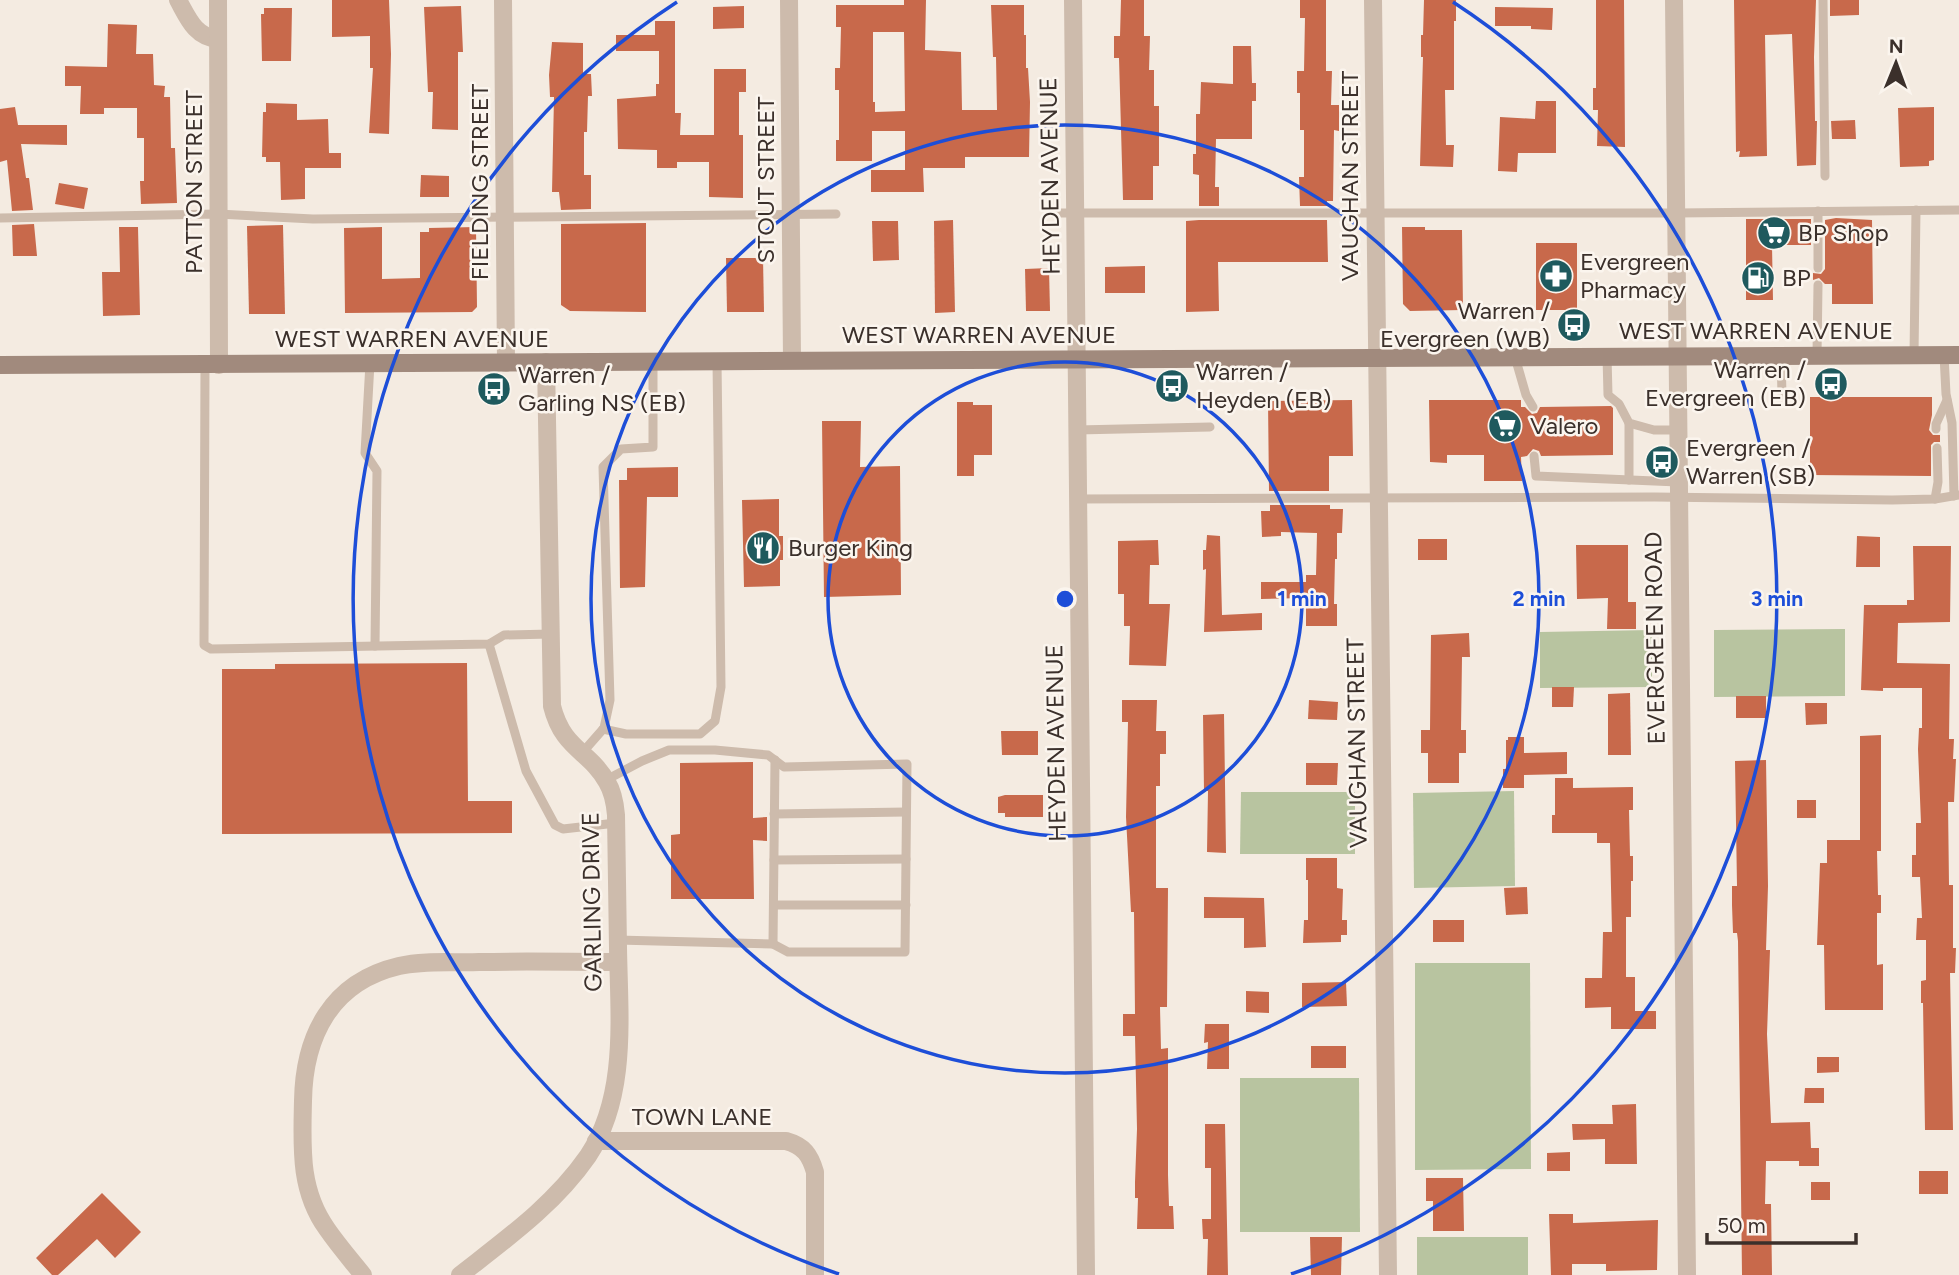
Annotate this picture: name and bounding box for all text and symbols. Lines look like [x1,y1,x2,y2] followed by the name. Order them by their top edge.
[1861,28,1931,98] north arrow
[1889,35,1904,58] text: N
[1335,71,1364,281] street label: VAUGHAN STREET
[1033,77,1066,275] street label: HEYDEN AVENUE
[465,84,494,280] street label: FIELDING STREET
[179,90,208,274] street label: PATTON STREET
[751,96,780,264] street label: STOUT STREET
[1755,214,1793,252] supermarket icon: BP Shop
[1798,218,1889,247] place label: BP Shop
[1580,247,1689,304] place label: Evergreen Pharmacy
[1537,257,1575,295] pharmacy icon: Evergreen Pharmacy
[1739,259,1777,297] fuel station icon: BP
[1782,263,1811,292] place label: BP
[1380,296,1550,353] place label: Warren / Evergreen (WB)
[1555,306,1593,344] bus stop icon: Warren / Evergreen (WB)
[1619,316,1893,345] street label: WEST WARREN AVENUE
[842,320,1116,349] street label: WEST WARREN AVENUE
[275,324,549,353] street label: WEST WARREN AVENUE
[1645,355,1806,412] place label: Warren / Evergreen (EB)
[1196,357,1331,414] place label: Warren / Heyden (EB)
[518,360,686,417] place label: Warren / Garling NS (EB)
[1812,365,1850,403] bus stop icon: Warren / Evergreen (EB)
[1153,367,1191,405] bus stop icon: Warren / Heyden (EB)
[475,370,513,408] bus stop icon: Warren / Garling NS (EB)
[1486,407,1524,445] supermarket icon: Valero
[1530,411,1598,440] place label: Valero
[1686,433,1815,490] place label: Evergreen / Warren (SB)
[1643,443,1681,481] bus stop icon: Evergreen / Warren (SB)
[744,529,782,567] restaurant icon: Burger King
[1638,531,1671,745] street label: EVERGREEN ROAD
[788,533,913,562] place label: Burger King
[1277,586,1327,611] text: 1 min
[1513,586,1565,611] text: 2 min
[1751,586,1803,611] text: 3 min
[1053,587,1077,611] centre of rings
[1340,638,1373,848] street label: VAUGHAN STREET
[1039,644,1072,842] street label: HEYDEN AVENUE
[575,812,608,992] street label: GARLING DRIVE
[632,1102,772,1131] street label: TOWN LANE
[1707,1202,1856,1246] scale bar
[1717,1213,1766,1238] text: 50 m

